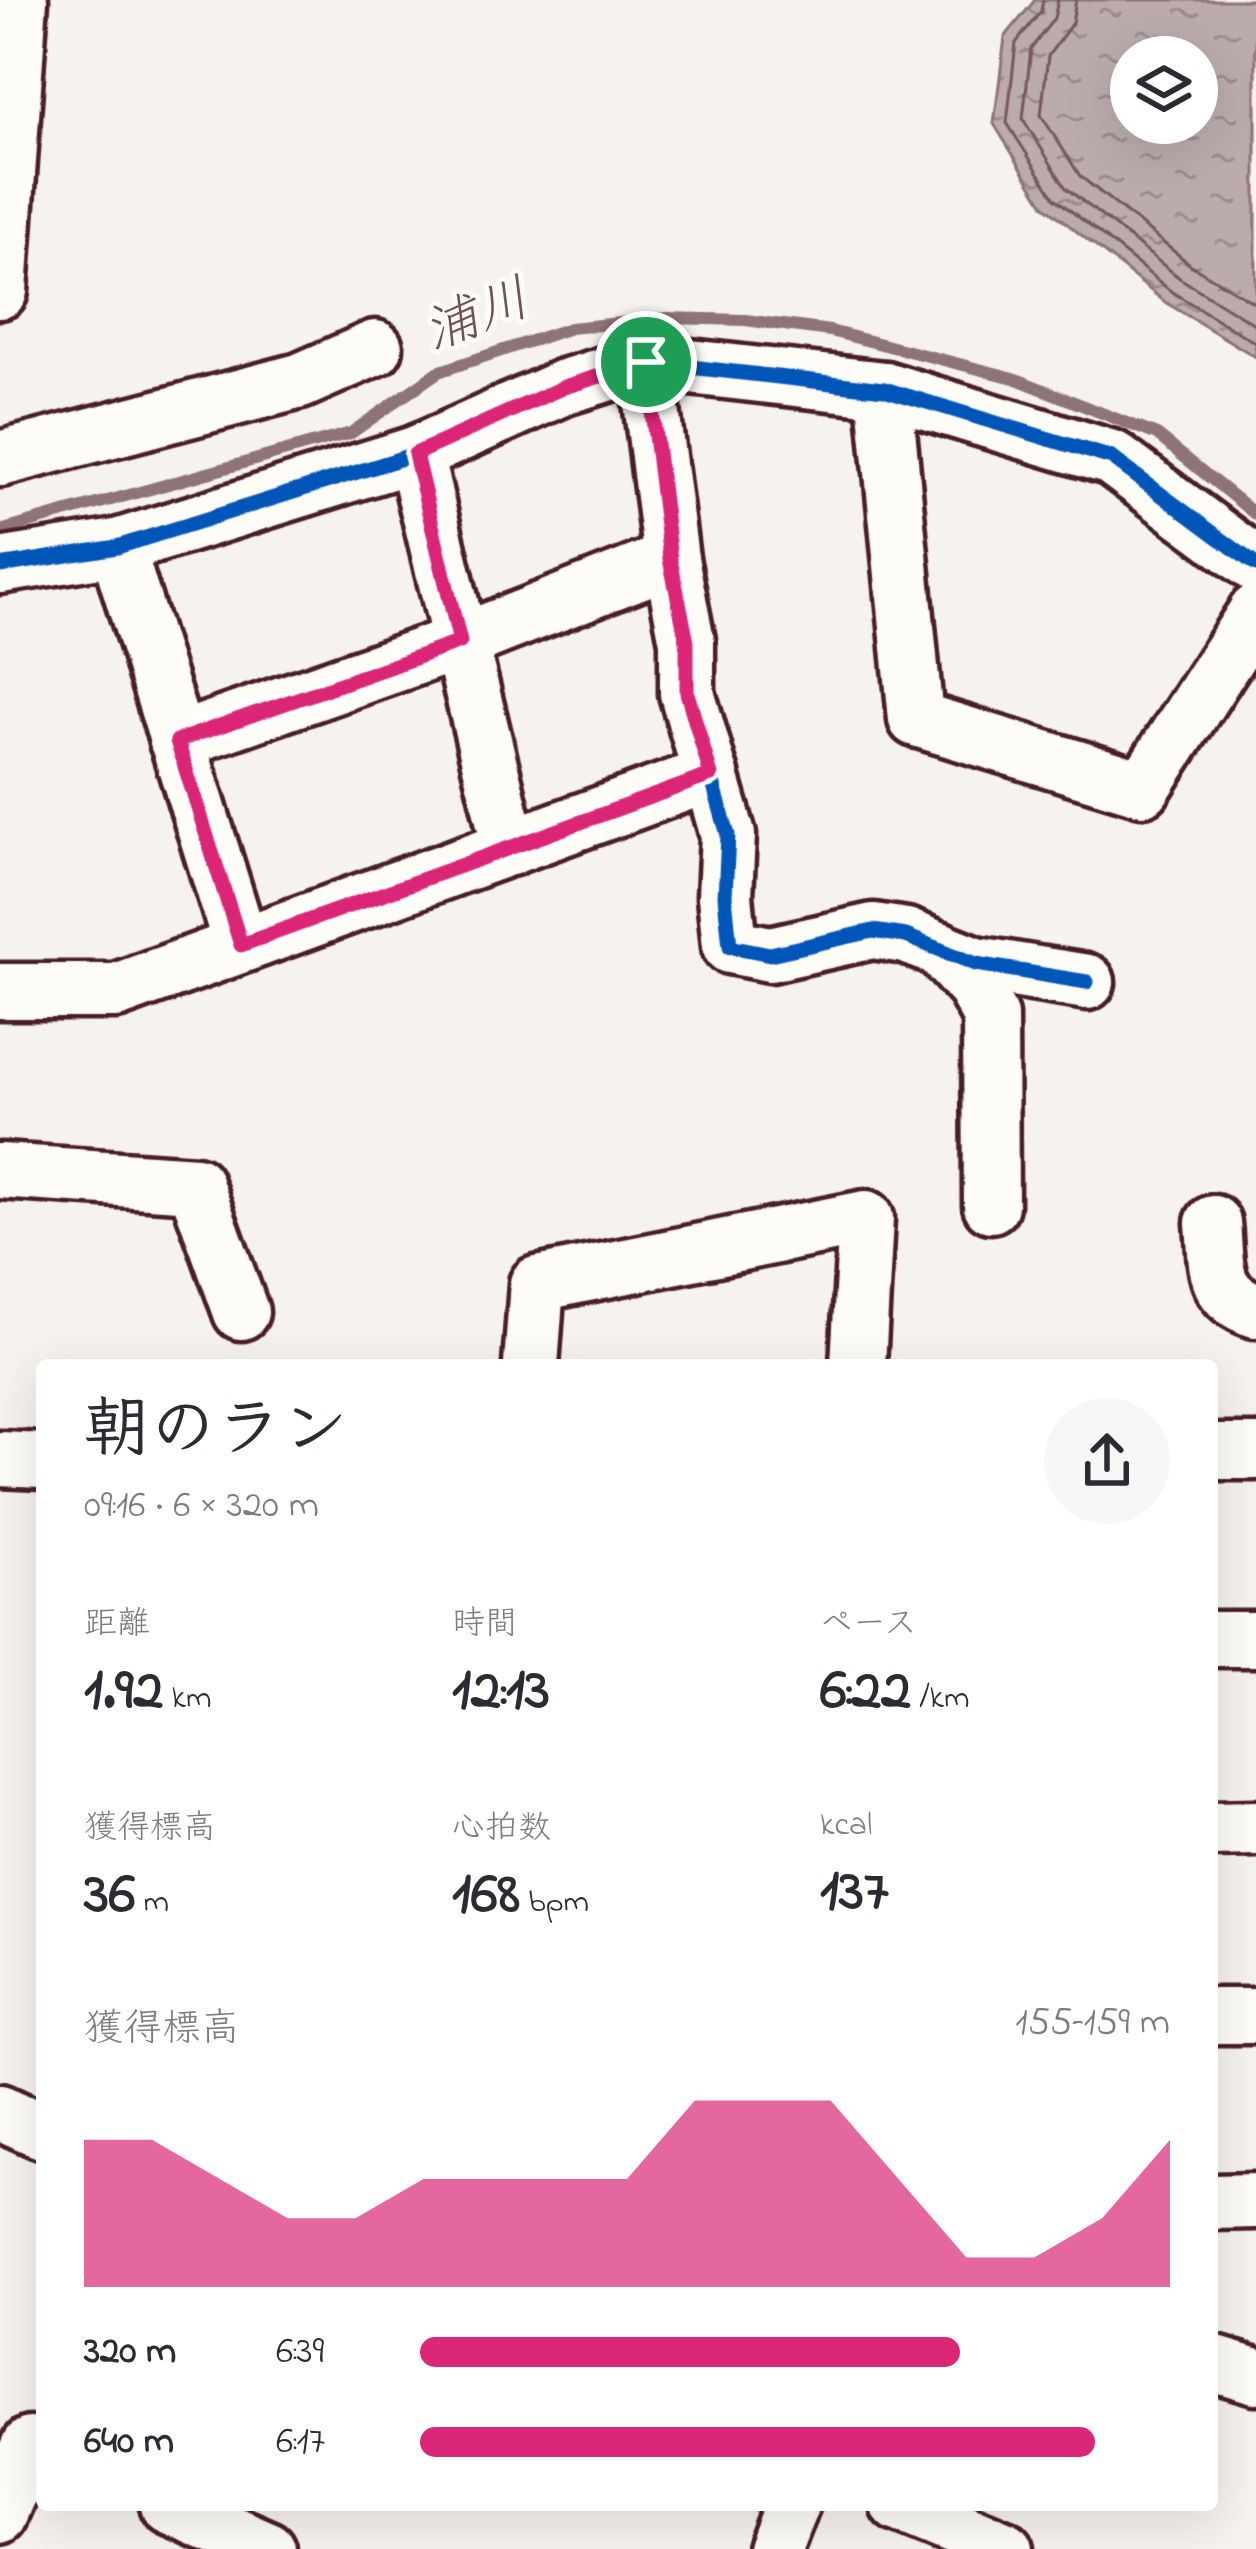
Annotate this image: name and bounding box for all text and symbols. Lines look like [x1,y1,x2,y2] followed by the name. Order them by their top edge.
[1110,36,1218,144] map controls
[1110,36,1218,144] button: layers
[414,262,542,374] water label: 浦川
[595,311,697,413] pin
[613,329,679,395] icon: arrive
[84,1385,348,1481] text: 朝のラン
[1044,1398,1170,1524] button: share
[84,1478,319,1535] text: 09:16 · 6 × 320 m
[84,1601,150,1649] text: 距離
[452,1601,518,1649] text: 時間
[820,1601,917,1649] text: ペース
[84,1649,163,1736] text: 1.92
[452,1649,550,1736] text: 12:13
[820,1649,911,1736] text: 6:22
[163,1675,212,1723] text: km
[911,1675,970,1723] text: /km
[820,1802,872,1850] text: kcal
[84,1805,216,1853] text: 獲得標高
[452,1805,551,1853] text: 心拍数
[820,1850,889,1937] text: 137
[84,1853,135,1940] text: 36
[452,1853,520,1940] text: 168
[135,1879,169,1927] text: m
[520,1879,589,1927] text: bpm
[1015,1995,1170,2052] text: 155–159 m
[84,2002,240,2059] text: 獲得標高
[84,2324,176,2381] text: 320 m
[276,2324,324,2381] text: 6:39
[84,2414,174,2471] text: 640 m
[276,2414,325,2471] text: 6:17

